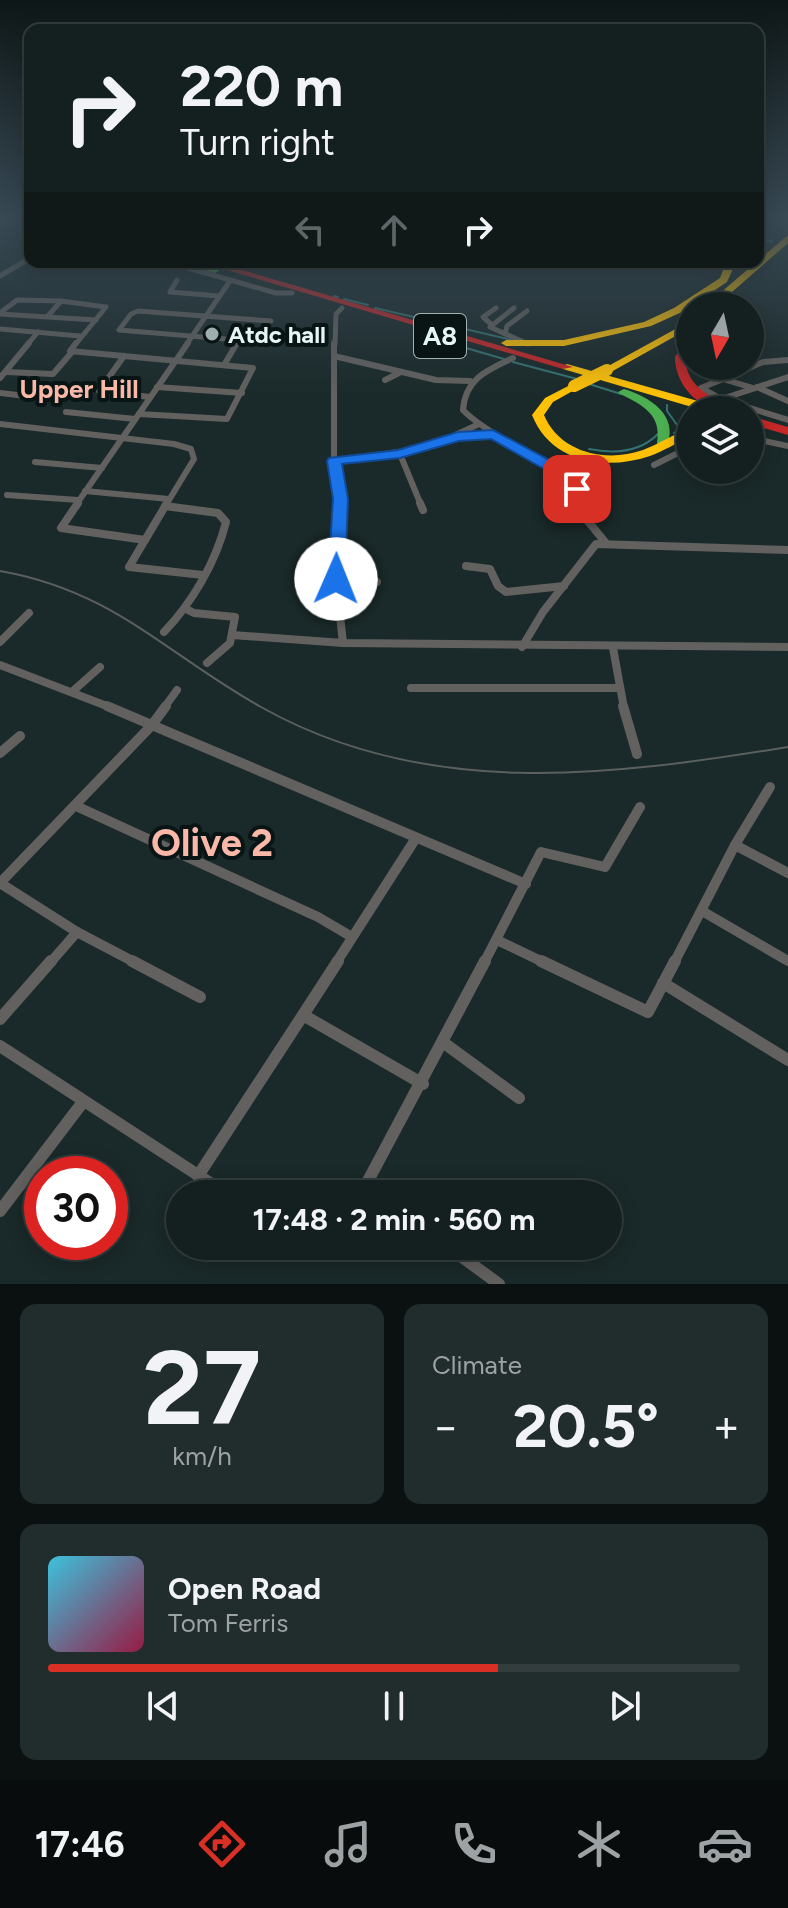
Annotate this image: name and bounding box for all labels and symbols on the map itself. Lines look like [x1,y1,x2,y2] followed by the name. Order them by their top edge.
[676,292,764,380] north arrow
[414,314,466,358] road number: A8
[228,320,326,349] place label: Atdc hall
[203,325,221,343] marker: Atdc hall
[19,373,139,405] district label: Upper Hill
[543,455,611,523] pin
[294,537,378,621] position arrow
[151,820,273,866] district label: Olive 2
[24,1156,128,1260] speed limit sign: 30

